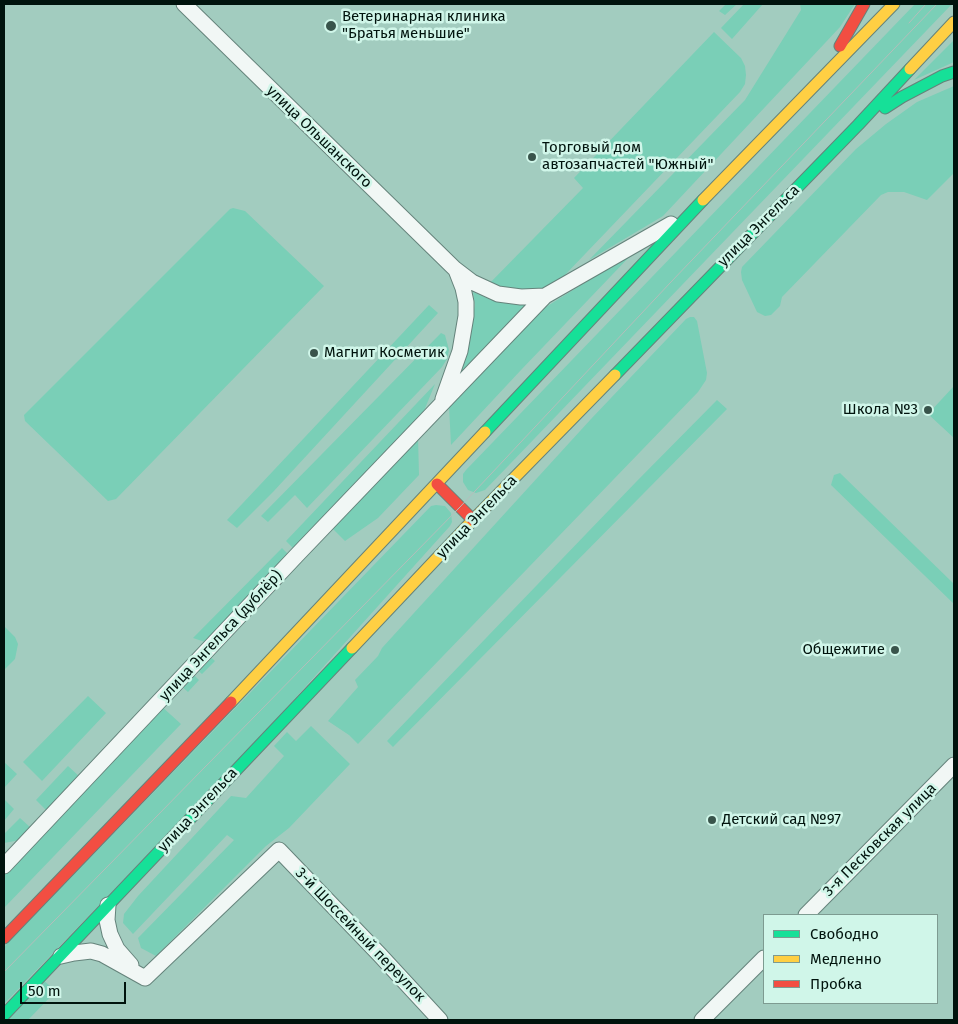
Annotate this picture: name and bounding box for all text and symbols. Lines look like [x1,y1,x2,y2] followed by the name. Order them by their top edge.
[342,8,506,43] place label: Ветеринарная клиника "Братья меньшие"
[324,19,338,33] marker: Ветеринарная клиника "Братья меньшие"
[262,82,376,192] street label: улица Ольшанского
[542,139,714,174] place label: Торговый дом автозапчастей "Южный"
[526,151,538,163] marker: Торговый дом автозапчастей "Южный"
[714,181,804,271] street label: улица Энгельса
[324,344,445,362] place label: Магнит Косметик
[308,347,320,359] marker: Магнит Косметик
[843,401,918,419] place label: Школа №3
[922,404,934,416] marker: Школа №3
[433,472,521,562] street label: улица Энгельса
[156,567,286,705] street label: улица Энгельса (дублёр)
[802,641,885,659] place label: Общежитие
[889,644,901,656] marker: Общежитие
[154,764,242,856] street label: улица Энгельса
[820,780,940,900] street label: 3-я Песковская улица
[722,811,841,829] place label: Детский сад №97
[706,814,718,826] marker: Детский сад №97
[291,864,429,1006] street label: 3-й Шоссейный переулок
[763,914,938,1004] legend
[810,925,879,943] text: Свободно
[810,950,882,968] text: Медленно
[22,972,129,1004] scale bar
[810,975,862,993] text: Пробка
[28,982,61,1000] text: 50 m

